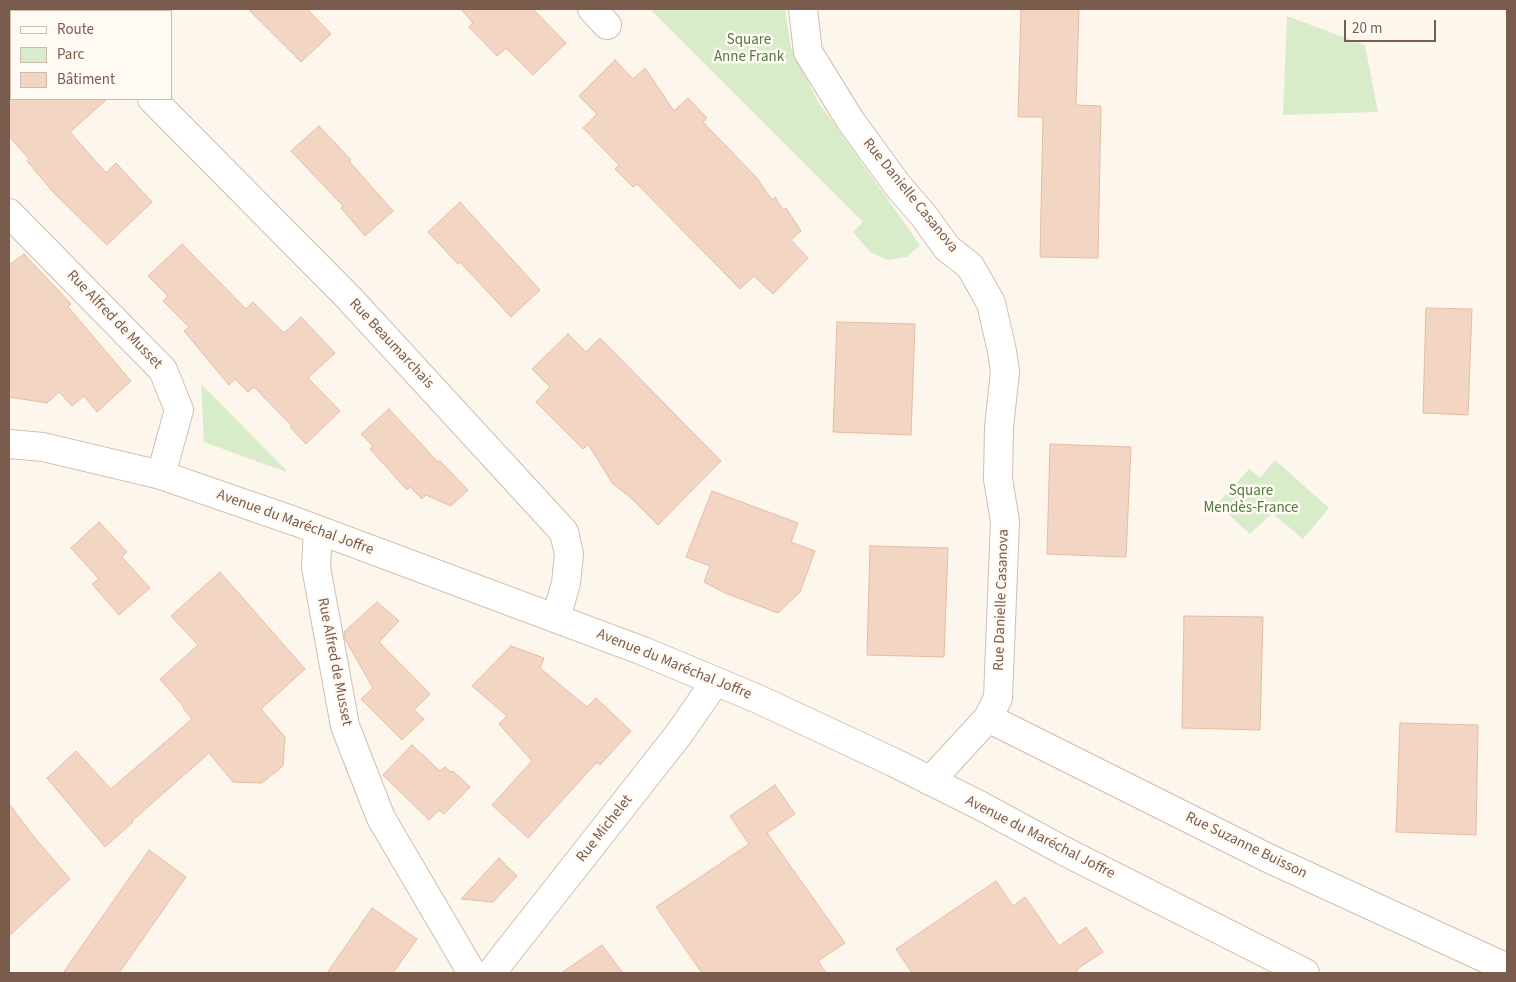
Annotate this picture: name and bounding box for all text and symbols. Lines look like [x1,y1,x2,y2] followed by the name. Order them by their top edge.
[10,10,172,100] legend
[1346,10,1438,42] scale bar
[1352,18,1382,39] text: 20 m
[57,19,94,40] text: Route
[714,32,784,67] park label: Square Anne Frank
[57,44,84,65] text: Parc
[57,69,115,90] text: Bâtiment
[858,135,962,257] street label: Rue Danielle Casanova
[62,267,166,373] street label: Rue Alfred de Musset
[345,295,437,393] street label: Rue Beaumarchais
[1203,483,1299,518] park label: Square Mendès-France
[214,486,376,560] street label: Avenue du Maréchal Joffre
[991,529,1013,671] street label: Rue Danielle Casanova
[313,596,355,728] street label: Rue Alfred de Musset
[594,626,754,704] street label: Avenue du Maréchal Joffre
[573,792,637,866] street label: Rue Michelet
[962,792,1118,884] street label: Avenue du Maréchal Joffre
[1182,809,1310,883] street label: Rue Suzanne Buisson

